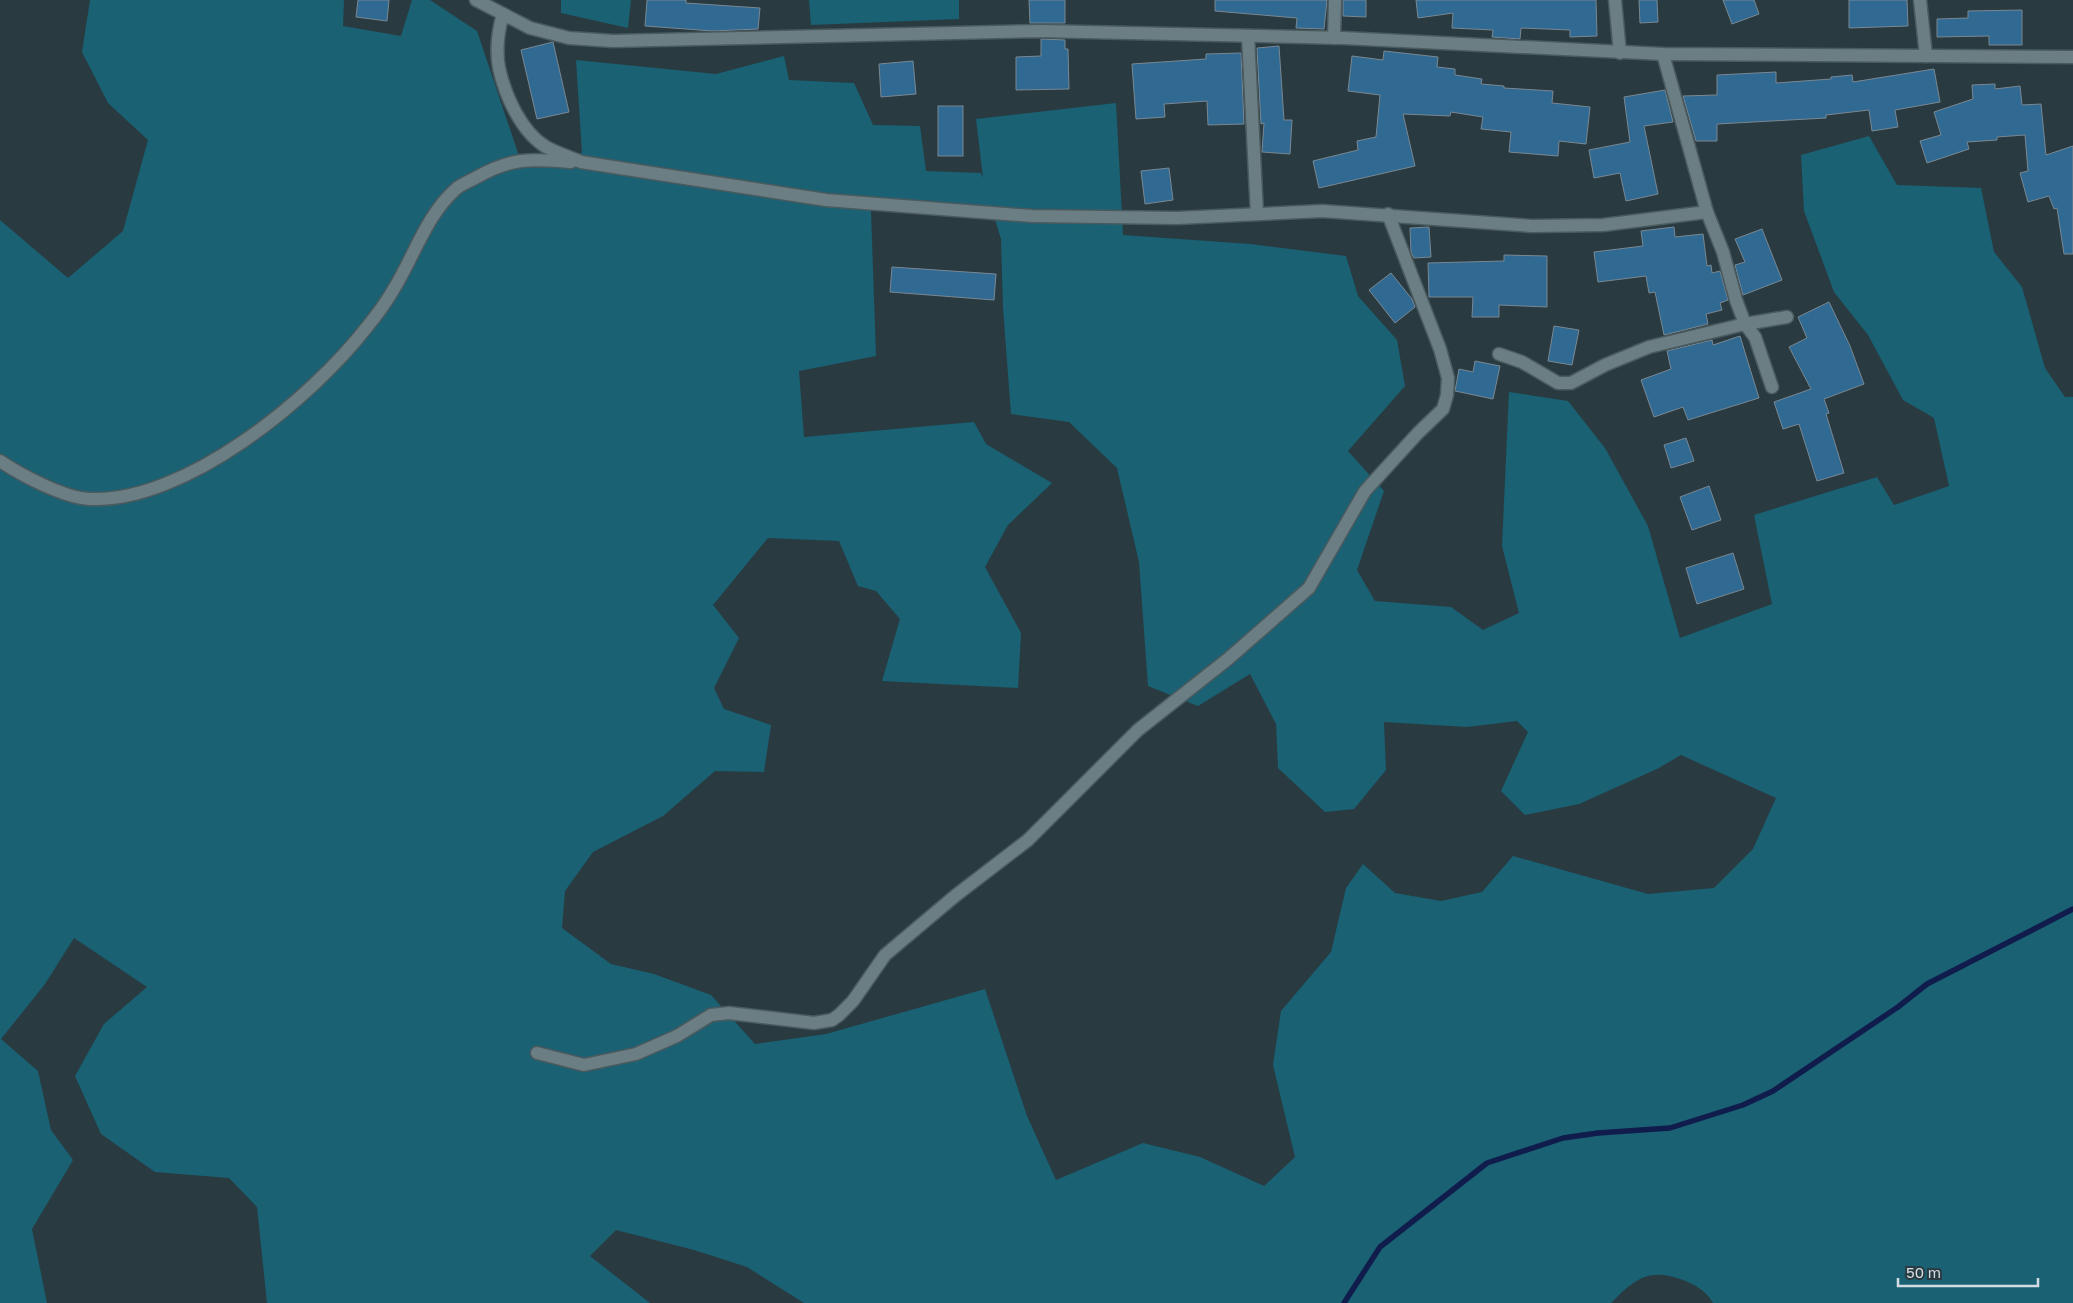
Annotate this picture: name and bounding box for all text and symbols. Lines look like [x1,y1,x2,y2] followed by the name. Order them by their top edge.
[1898,1256,2038,1288] scale bar
[1906,1263,1941,1281] text: 50 m

